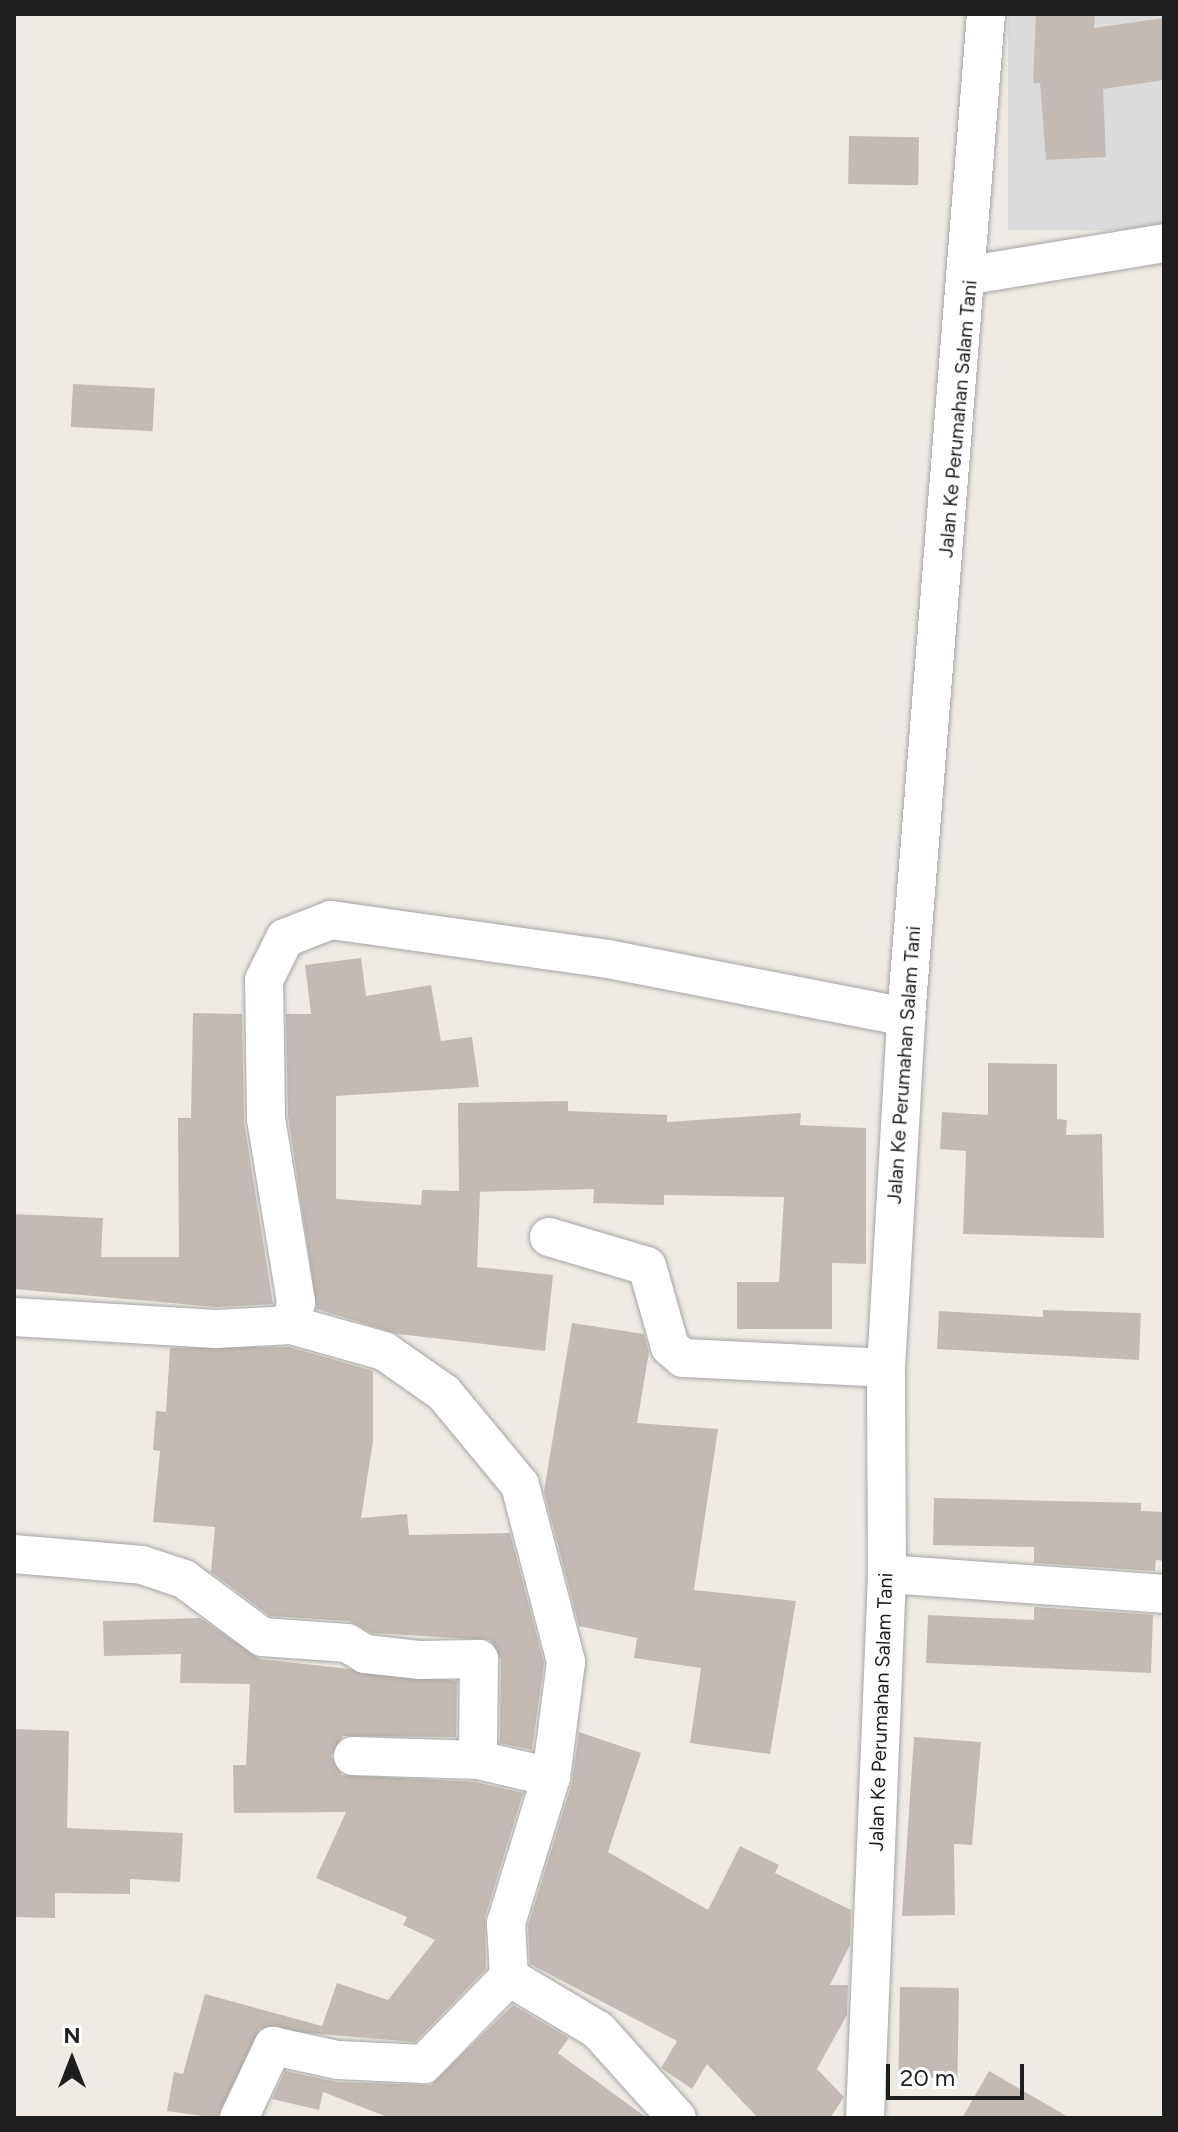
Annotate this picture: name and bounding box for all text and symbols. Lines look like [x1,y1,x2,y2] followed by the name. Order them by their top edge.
[934,279,982,559] street label: Jalan Ke Perumahan Salam Tani
[882,925,926,1205] street label: Jalan Ke Perumahan Salam Tani
[864,1572,898,1852] street label: Jalan Ke Perumahan Salam Tani
[32,2020,112,2100] north arrow
[63,2022,81,2049] text: N
[890,2048,1028,2098] scale bar
[900,2063,955,2092] text: 20 m

